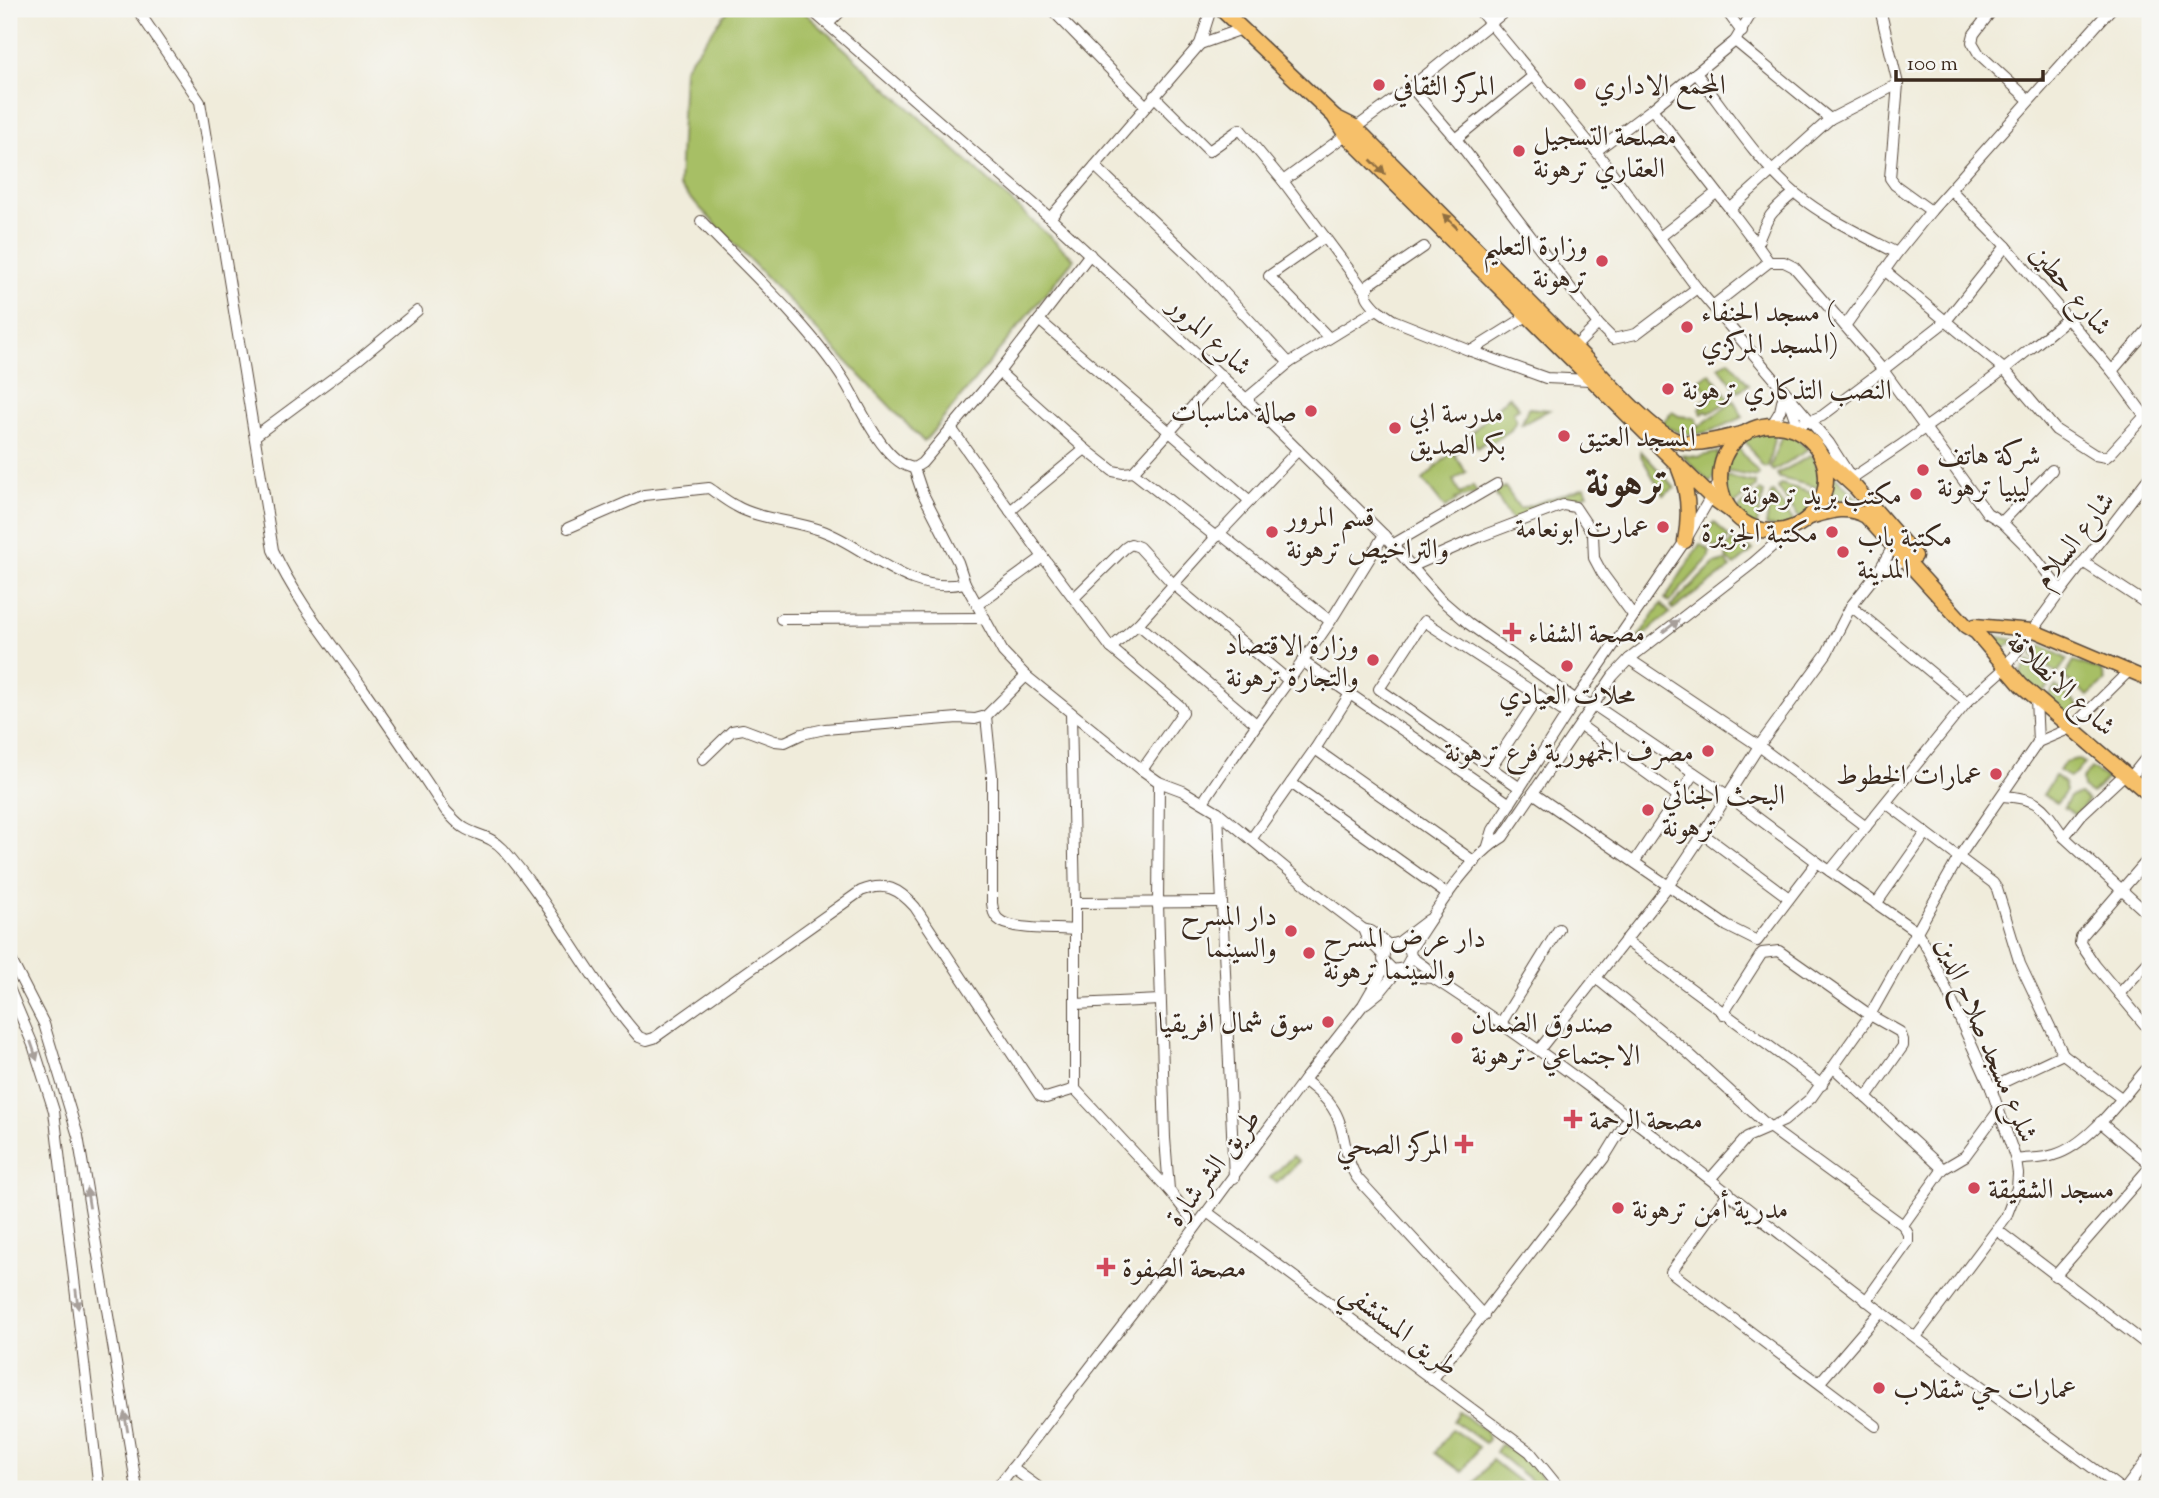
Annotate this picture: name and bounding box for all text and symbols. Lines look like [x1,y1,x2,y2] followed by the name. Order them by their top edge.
[1896,38,2044,82] scale bar
[1907,50,1958,80] text: 100 m
[1594,67,1726,110] place label: المجمع الاداري
[1393,68,1495,108] place label: المركز الثقافي
[1572,76,1588,92] marker: المجمع الاداري
[1371,77,1387,93] marker: المركز الثقافي
[1533,118,1677,190] place label: مصلحة التسجيل العقاري ترهونة
[1511,143,1527,159] marker: مصلحة التسجيل العقاري ترهونة
[1370,159,1387,176] one-way arrow
[1441,213,1458,230] one-way arrow
[1483,228,1588,300] place label: وزارة التعليم ترهونة
[2018,236,2120,346] street label: شارع حطين
[1594,253,1610,269] marker: وزارة التعليم ترهونة
[1155,286,1260,388] street label: شارع المرور
[1701,294,1839,366] place label: مسجد الحنفاء ( المسجد المركزي)
[1679,319,1695,335] marker: مسجد الحنفاء ( المسجد المركزي)
[1682,372,1892,412] place label: النصب التذكاري ترهونة
[1660,381,1676,397] marker: النصب التذكاري ترهونة
[1171,394,1297,434] place label: صالة مناسبات
[1409,395,1506,467] place label: مدرسة ابي بكر الصديق
[1303,403,1319,419] marker: صالة مناسبات
[1578,419,1696,459] place label: المسجد العتيق
[1387,420,1403,436] marker: مدرسة ابي بكر الصديق
[1556,428,1572,444] marker: المسجد العتيق
[1937,437,2041,509] place label: شركة هاتف ليبيا ترهونة
[1585,455,1669,515] district label: ترهونة
[1915,462,1931,478] marker: شركة هاتف ليبيا ترهونة
[1742,477,1902,517] place label: مكتب بريد ترهونة
[2025,484,2128,599] street label: شارع السلام
[1908,486,1924,502] marker: مكتب بريد ترهونة
[1283,499,1449,571] place label: قسم المرور والتراخيص ترهونة
[1515,510,1649,550] place label: عمارت ابونعامة
[1701,515,1818,555] place label: مكتبة الجزيرة
[1655,519,1671,535] marker: عمارت ابونعامة
[1857,519,1952,591] place label: مكتبة باب المدينة
[1264,524,1280,540] marker: قسم المرور والتراخيص ترهونة
[1824,524,1840,540] marker: مكتبة الجزيرة
[1835,544,1851,560] marker: مكتبة باب المدينة
[1528,615,1645,655] place label: مصحة الشفاء
[1662,620,1680,634] one-way arrow
[1502,622,1522,642] marker: مصحة الشفاء
[1995,624,2124,747] street label: شارع الانطلاقة
[1225,627,1359,699] place label: وزارة الاقتصاد والتجارة ترهونة
[1365,652,1381,668] marker: وزارة الاقتصاد والتجارة ترهونة
[1559,658,1575,674] marker: محلات العيادي
[1499,677,1635,717] place label: محلات العيادي
[1444,734,1694,775] place label: مصرف الجمهورية فرع ترهونة
[1700,743,1716,759] marker: مصرف الجمهورية فرع ترهونة
[1836,757,1982,797] place label: عمارات الخطوط
[1988,766,2004,782] marker: عمارات الخطوط
[1662,777,1785,849] place label: البحث الجنائي ترهونة
[1640,802,1656,818] marker: البحث الجنائي ترهونة
[1181,898,1277,970] place label: دار المسرح والسينما
[1323,920,1486,992] place label: دار عرض المسرح والسينما ترهونة
[1283,923,1299,939] marker: دار المسرح والسينما
[1921,931,2047,1150] street label: شلرع مسجد صلاح الدين
[1301,945,1317,961] marker: دار عرض المسرح والسينما ترهونة
[1158,1005,1314,1045] place label: سوق شمال افريقيا
[1471,1005,1640,1077] place label: صندوق الضمان الاجتماعي -ترهونة
[1320,1014,1336,1030] marker: سوق شمال افريقيا
[1449,1030,1465,1046] marker: صندوق الضمان الاجتماعي -ترهونة
[29,1041,40,1062] one-way arrow
[1157,1102,1272,1236] street label: طريق الشرشارة
[1589,1102,1703,1142] place label: مصحة الرحمة
[1563,1109,1583,1129] marker: مصحة الرحمة
[1336,1127,1448,1171] place label: المركز الصحي
[1454,1134,1474,1154] marker: المركز الصحي
[1988,1171,2114,1211] place label: مسجد الشقيقة
[1966,1180,1982,1196] marker: مسجد الشقيقة
[82,1187,93,1209] one-way arrow
[1632,1189,1789,1231] place label: مدرية أمن ترهونة
[1610,1200,1626,1216] marker: مدرية أمن ترهونة
[1122,1250,1246,1290] place label: مصحة الصفوة
[1096,1257,1116,1277] marker: مصحة الصفوة
[1329,1273,1466,1392] street label: طريق المستشفي
[71,1288,82,1310] one-way arrow
[1893,1371,2077,1411] place label: عمارات حي شقلاب
[1871,1380,1887,1396] marker: عمارات حي شقلاب
[120,1411,131,1433] one-way arrow

